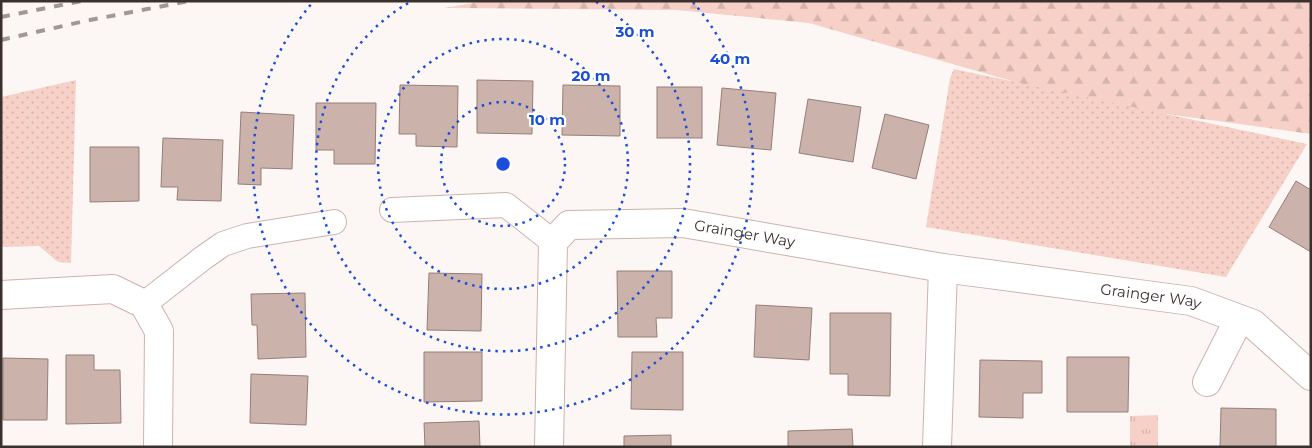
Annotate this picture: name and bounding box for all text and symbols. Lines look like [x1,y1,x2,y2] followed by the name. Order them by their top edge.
[614,22,655,41] text: 30 m
[710,49,750,68] text: 40 m
[571,66,611,85] text: 20 m
[529,110,565,129] text: 10 m
[494,155,512,173] centre of rings
[693,215,797,251] street label: Grainger Way
[1099,279,1205,313] street label: Grainger Way

